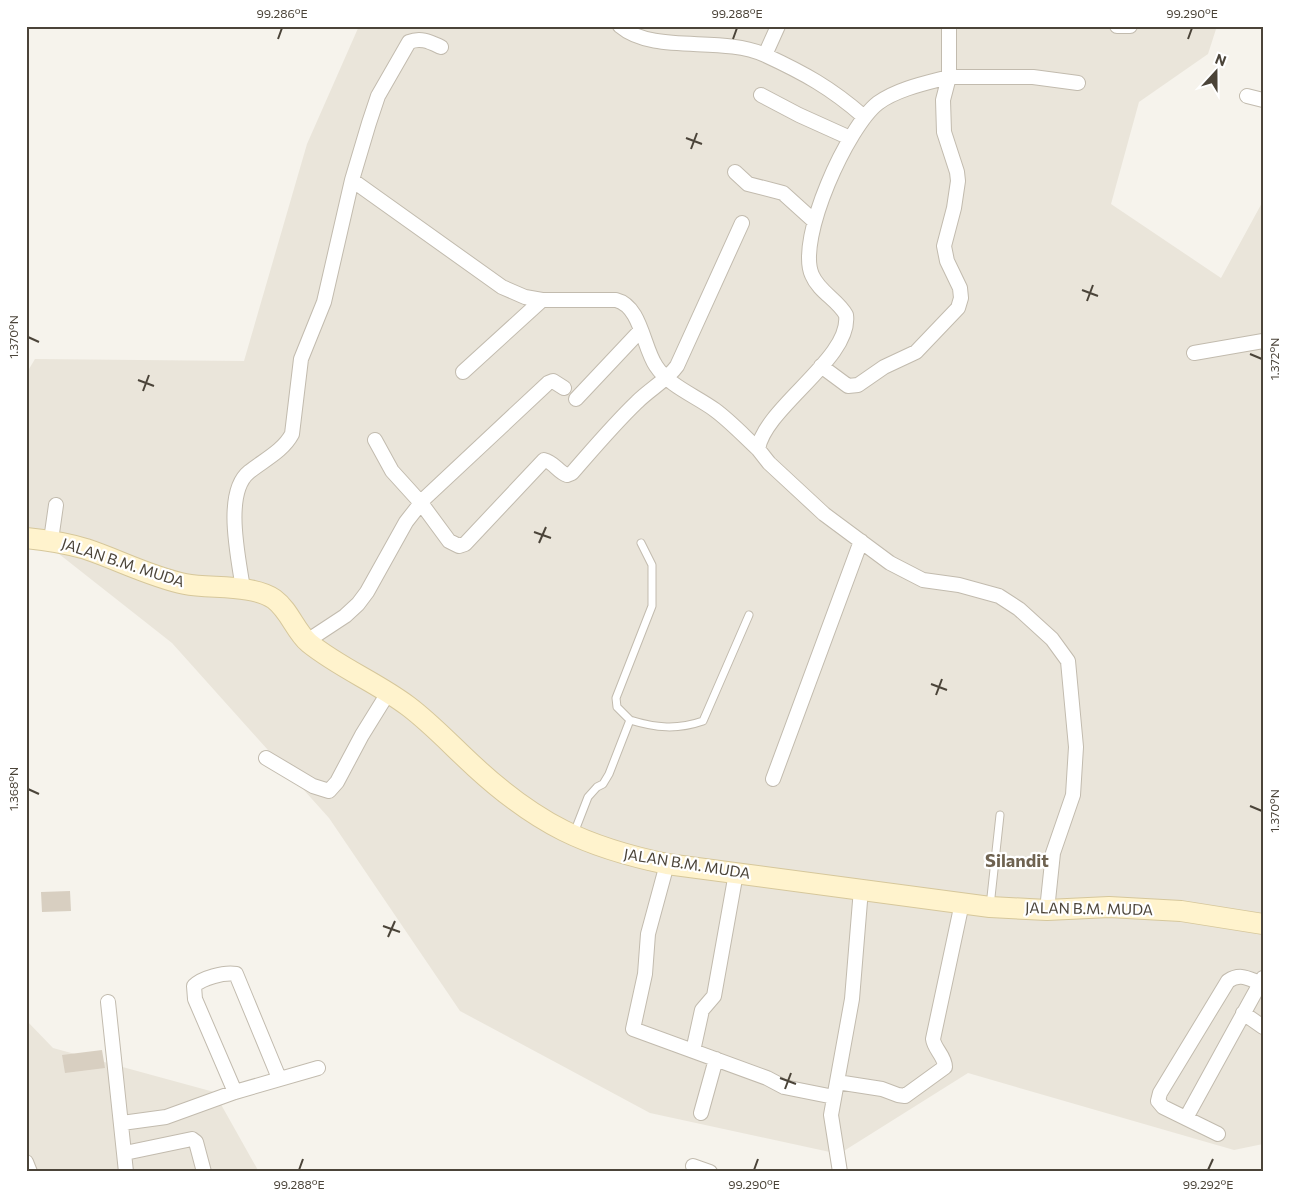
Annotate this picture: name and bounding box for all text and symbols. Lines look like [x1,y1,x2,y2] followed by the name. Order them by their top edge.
[256,6,308,20] text: 99.286°E
[711,6,763,20] text: 99.288°E
[1166,6,1218,20] text: 99.290°E
[1192,48,1242,98] north arrow
[1213,50,1229,69] text: N
[6,315,20,359] text: 1.370°N
[1267,338,1281,380] text: 1.372°N
[60,534,187,590] street label: JALAN B.M. MUDA
[6,767,20,811] text: 1.368°N
[1267,789,1281,833] text: 1.370°N
[623,844,752,882] street label: JALAN B.M. MUDA
[985,849,1049,871] district label: Silandit
[1025,898,1153,918] street label: JALAN B.M. MUDA
[273,1177,325,1191] text: 99.288°E
[728,1177,780,1191] text: 99.290°E
[1183,1177,1233,1191] text: 99.292°E

